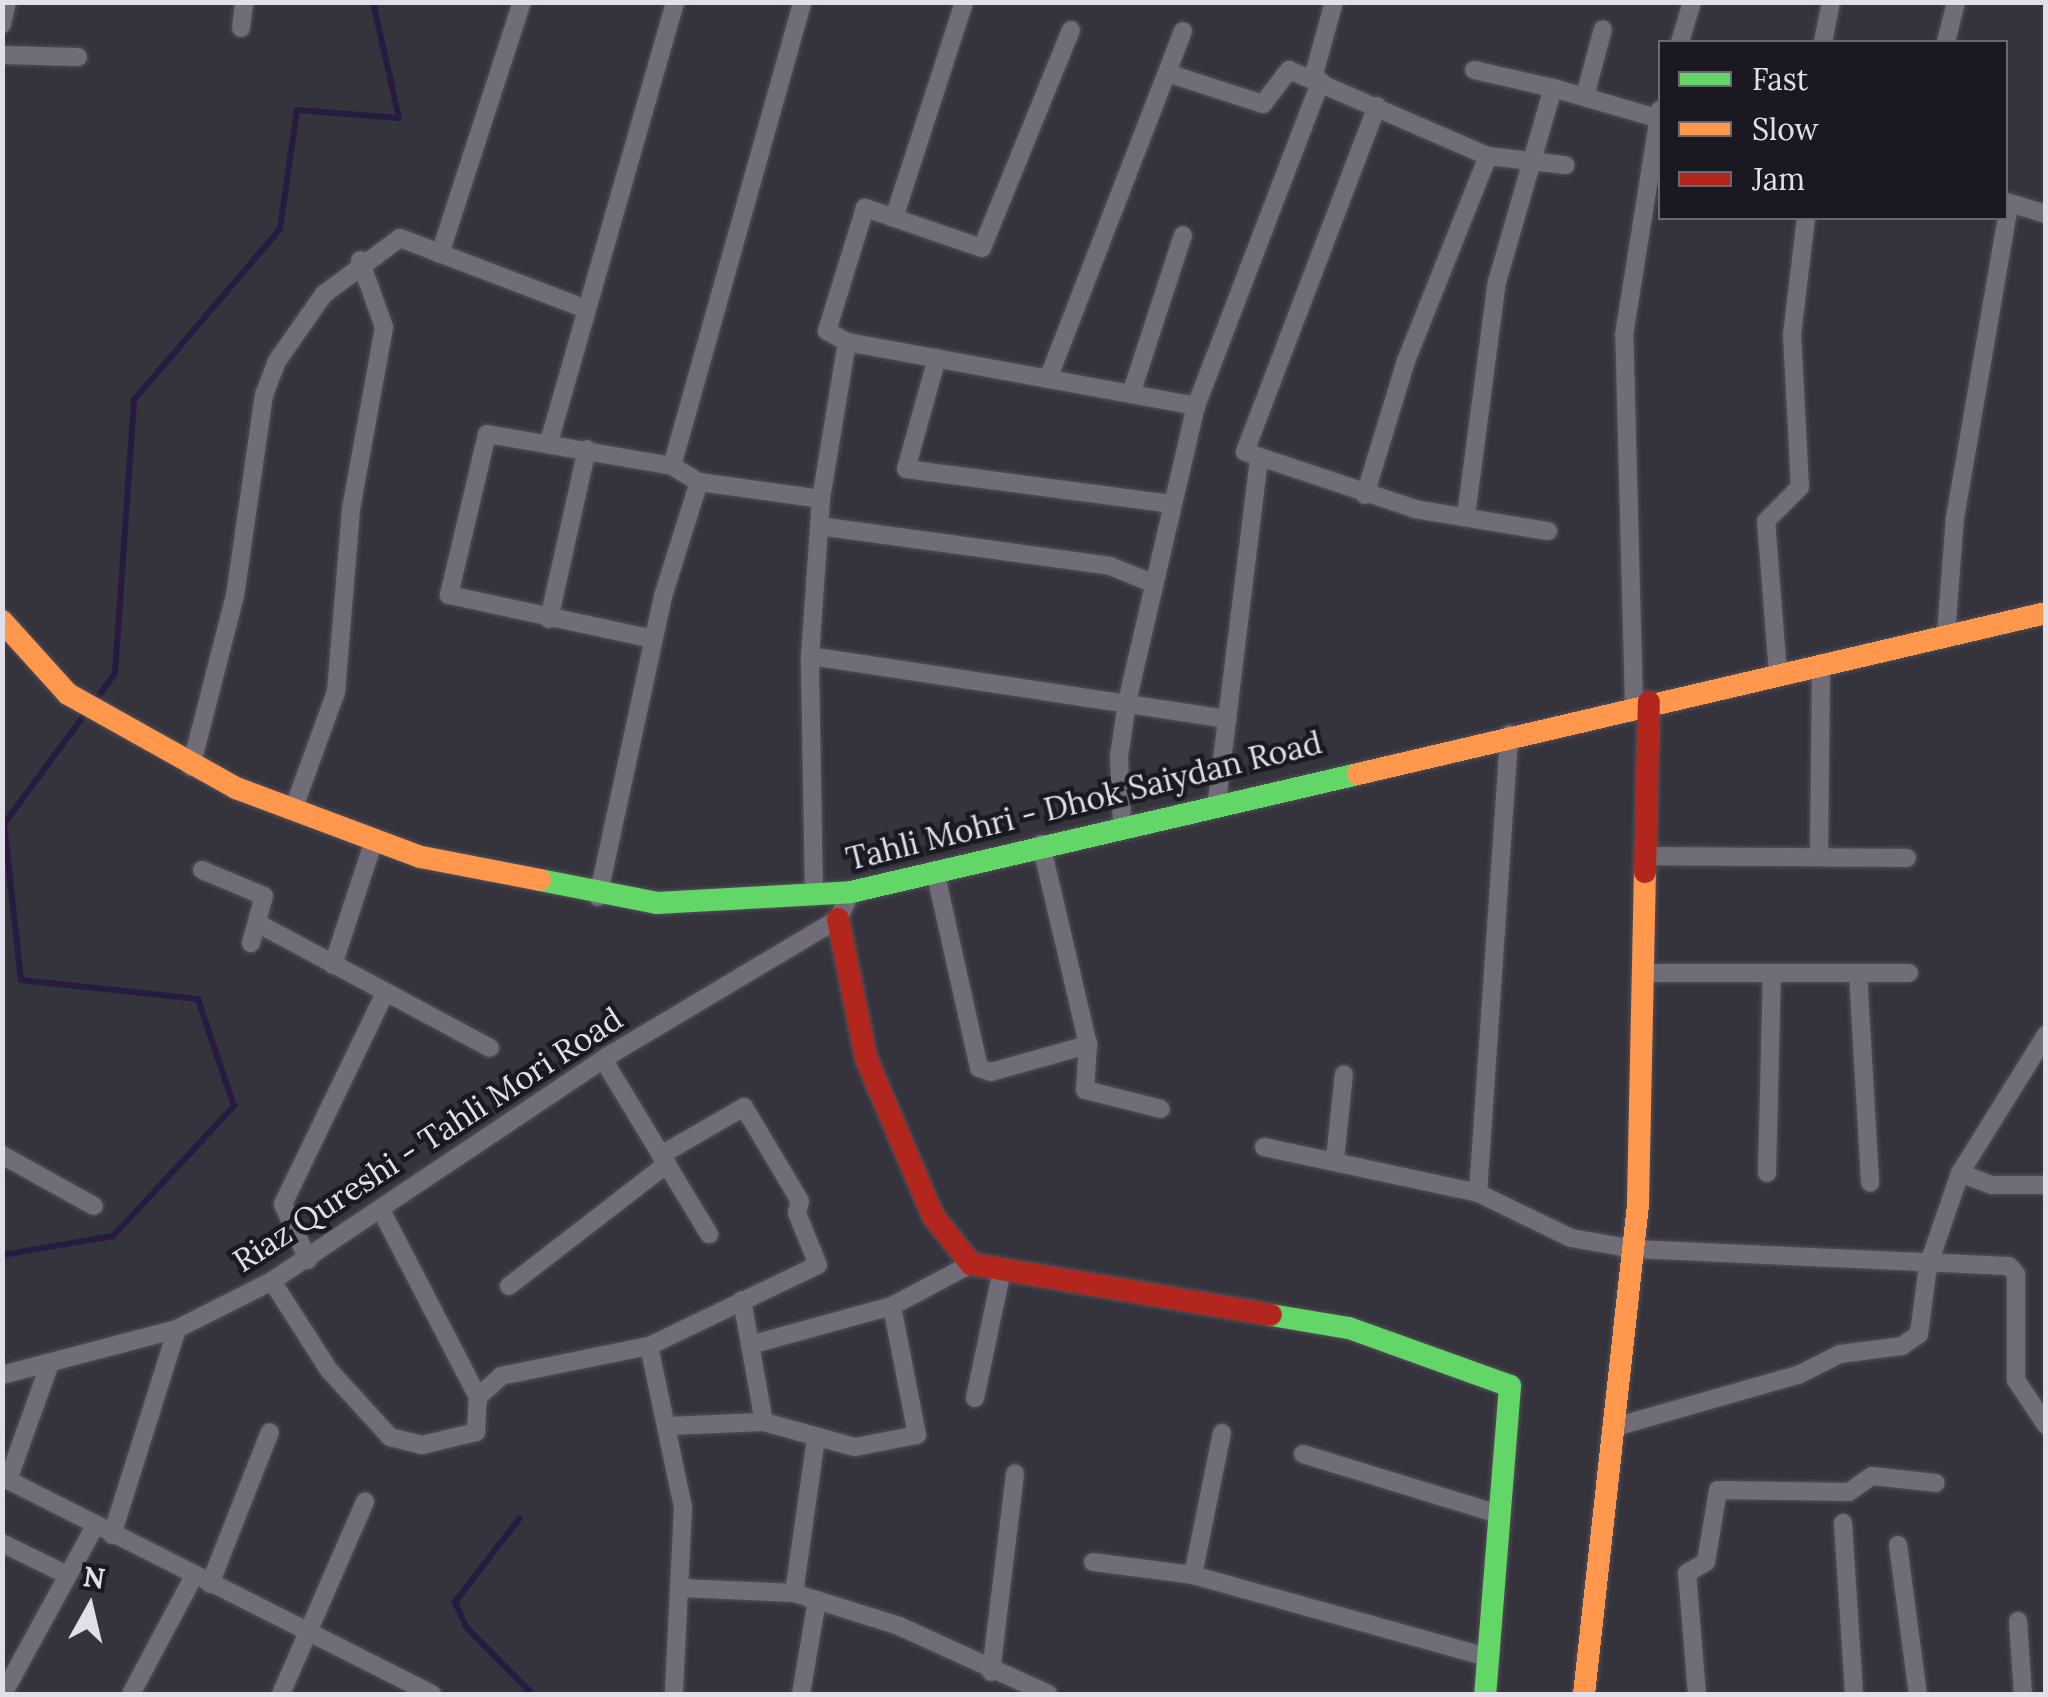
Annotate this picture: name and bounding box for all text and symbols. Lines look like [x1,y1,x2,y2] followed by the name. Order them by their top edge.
[1658,40,2008,220] legend
[1752,60,1808,98] text: Fast
[1752,110,1818,148] text: Slow
[1752,160,1805,198] text: Jam
[842,723,1326,879] street label: Tahli Mohri - Dhok Saiydan Road
[226,1000,630,1280] street label: Riaz Qureshi - Tahli Mori Road
[40,1557,140,1657] north arrow
[81,1558,107,1597] text: N

